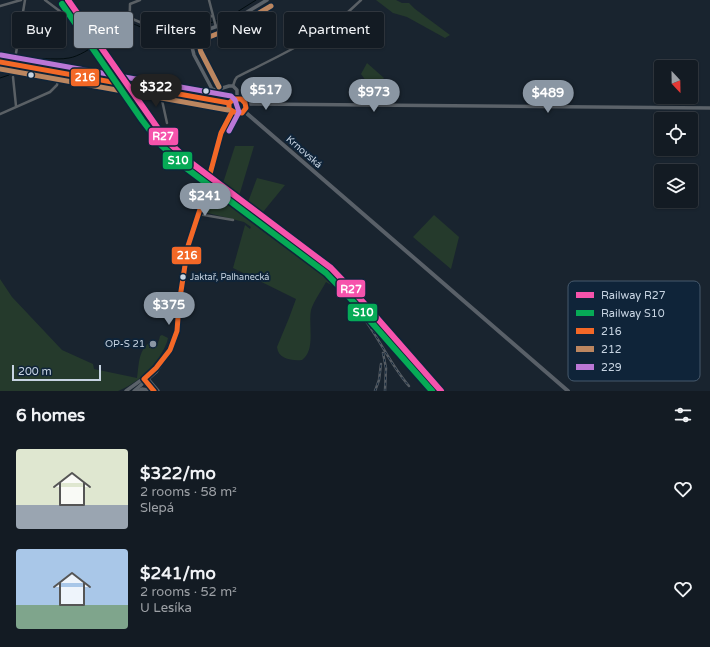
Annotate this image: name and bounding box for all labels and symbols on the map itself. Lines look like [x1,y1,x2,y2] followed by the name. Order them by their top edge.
[654,60,698,104] north arrow
[70,68,100,87] line badge: 216
[26,70,36,80] unlabelled marker
[75,71,95,84] text: 216
[132,74,180,108] pin: $322
[242,77,290,111] pin: $517
[350,79,398,113] pin: $973
[524,80,572,114] pin: $489
[201,86,211,96] unlabelled marker
[148,127,179,146] line badge: R27
[152,130,174,143] text: R27
[284,133,324,171] street label: Krnovská
[162,151,193,170] line badge: S10
[168,154,188,167] text: S10
[181,183,229,217] pin: $241
[171,246,202,265] line badge: 216
[177,249,197,262] text: 216
[178,272,188,282] marker: Jaktař, Palhanecká
[190,272,269,283] place label: Jaktař, Palhanecká
[336,279,366,298] line badge: R27
[568,281,700,381] legend
[340,283,362,296] text: R27
[601,289,666,302] text: Railway R27
[145,292,193,326] pin: $375
[347,303,378,322] line badge: S10
[353,306,373,319] text: S10
[601,307,665,320] text: Railway S10
[601,325,622,338] text: 216
[105,338,145,350] place label: OP-S 21
[148,339,158,349] marker: OP-S 21
[601,343,622,356] text: 212
[601,361,622,374] text: 229
[12,363,101,382] scale bar

